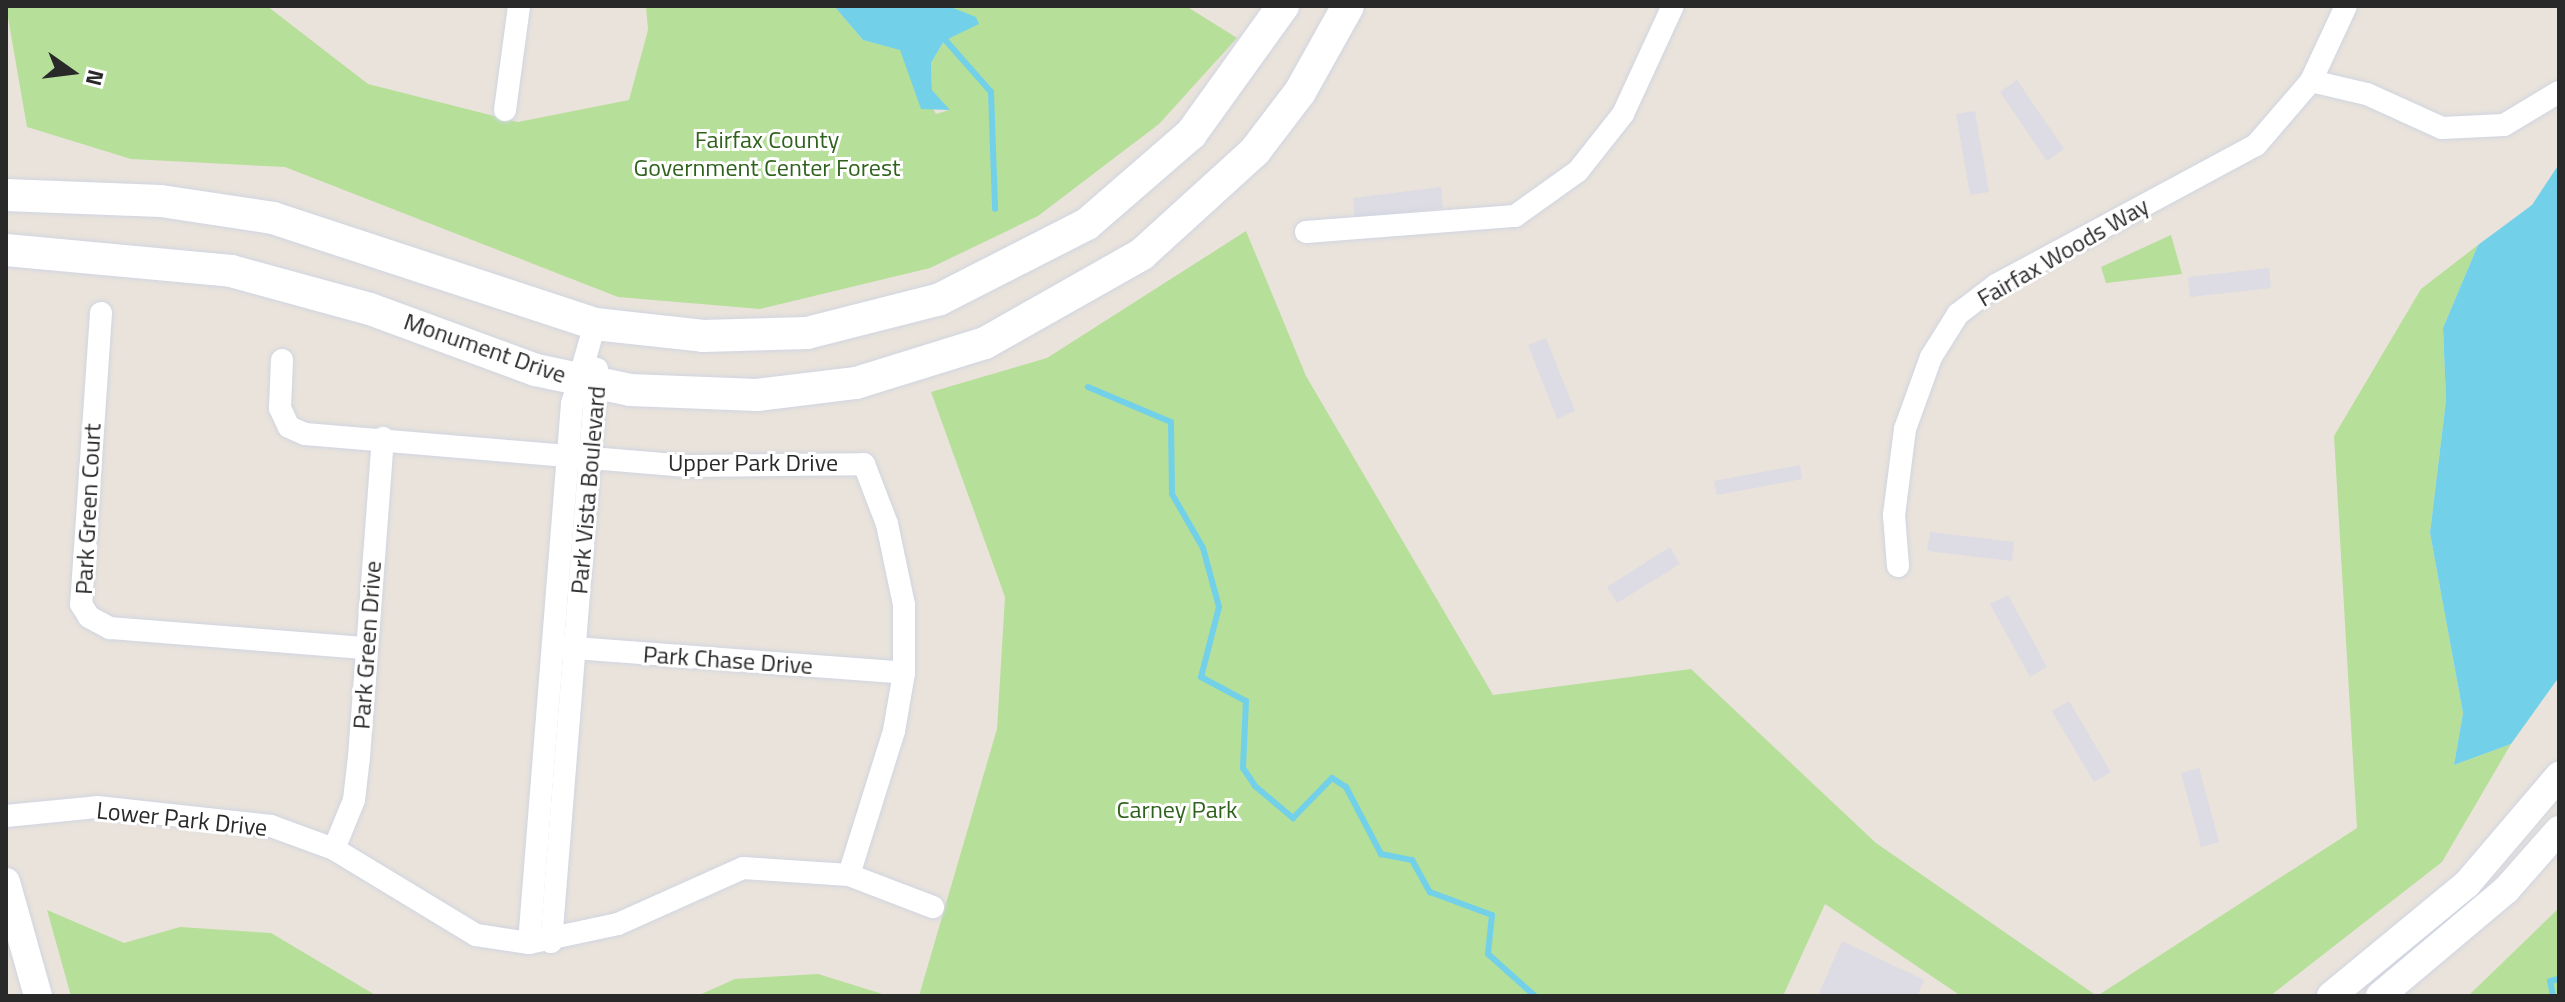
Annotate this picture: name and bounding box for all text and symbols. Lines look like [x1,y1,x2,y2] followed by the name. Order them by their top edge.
[32,32,112,112] north arrow
[77,66,114,89] text: N
[633,126,901,182] park label: Fairfax County Government Center Forest
[1972,191,2154,313] street label: Fairfax Woods Way
[400,307,570,389] street label: Monument Drive
[565,385,611,595] street label: Park Vista Boulevard
[69,423,107,595] street label: Park Green Court
[668,449,838,477] street label: Upper Park Drive
[347,560,387,730] street label: Park Green Drive
[642,640,814,680] street label: Park Chase Drive
[95,796,269,842] street label: Lower Park Drive
[1117,796,1237,824] park label: Carney Park

